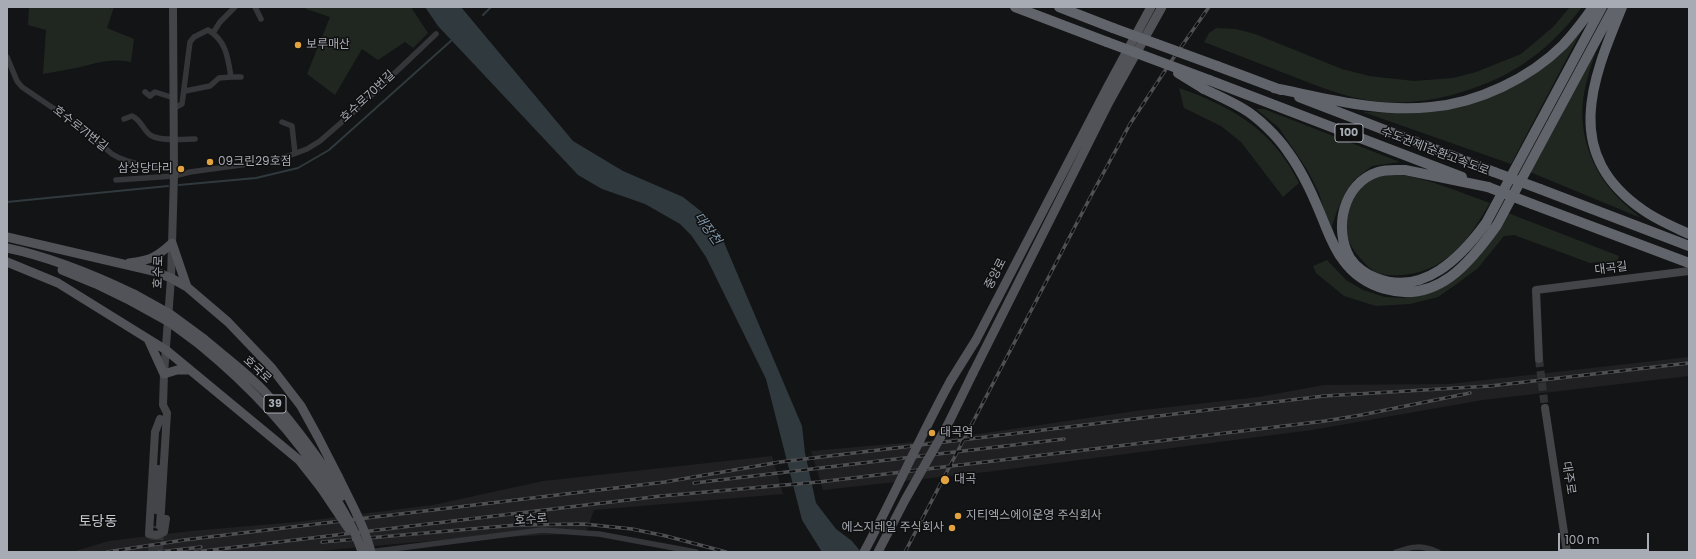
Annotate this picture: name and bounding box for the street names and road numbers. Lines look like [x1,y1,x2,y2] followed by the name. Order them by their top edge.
[338,68,398,126] street label: 호수로70번길
[50,103,110,155] street label: 호수로71번길
[1335,124,1363,142] road number: 100
[1379,125,1491,179] street label: 수도권제1순환고속도로
[151,255,167,289] street label: 호수로
[982,256,1010,292] street label: 중앙로
[1594,260,1628,278] street label: 대곡길
[240,353,274,387] street label: 호국로
[264,395,286,413] road number: 39
[1558,461,1578,495] street label: 대주로
[514,512,548,528] street label: 호수로

